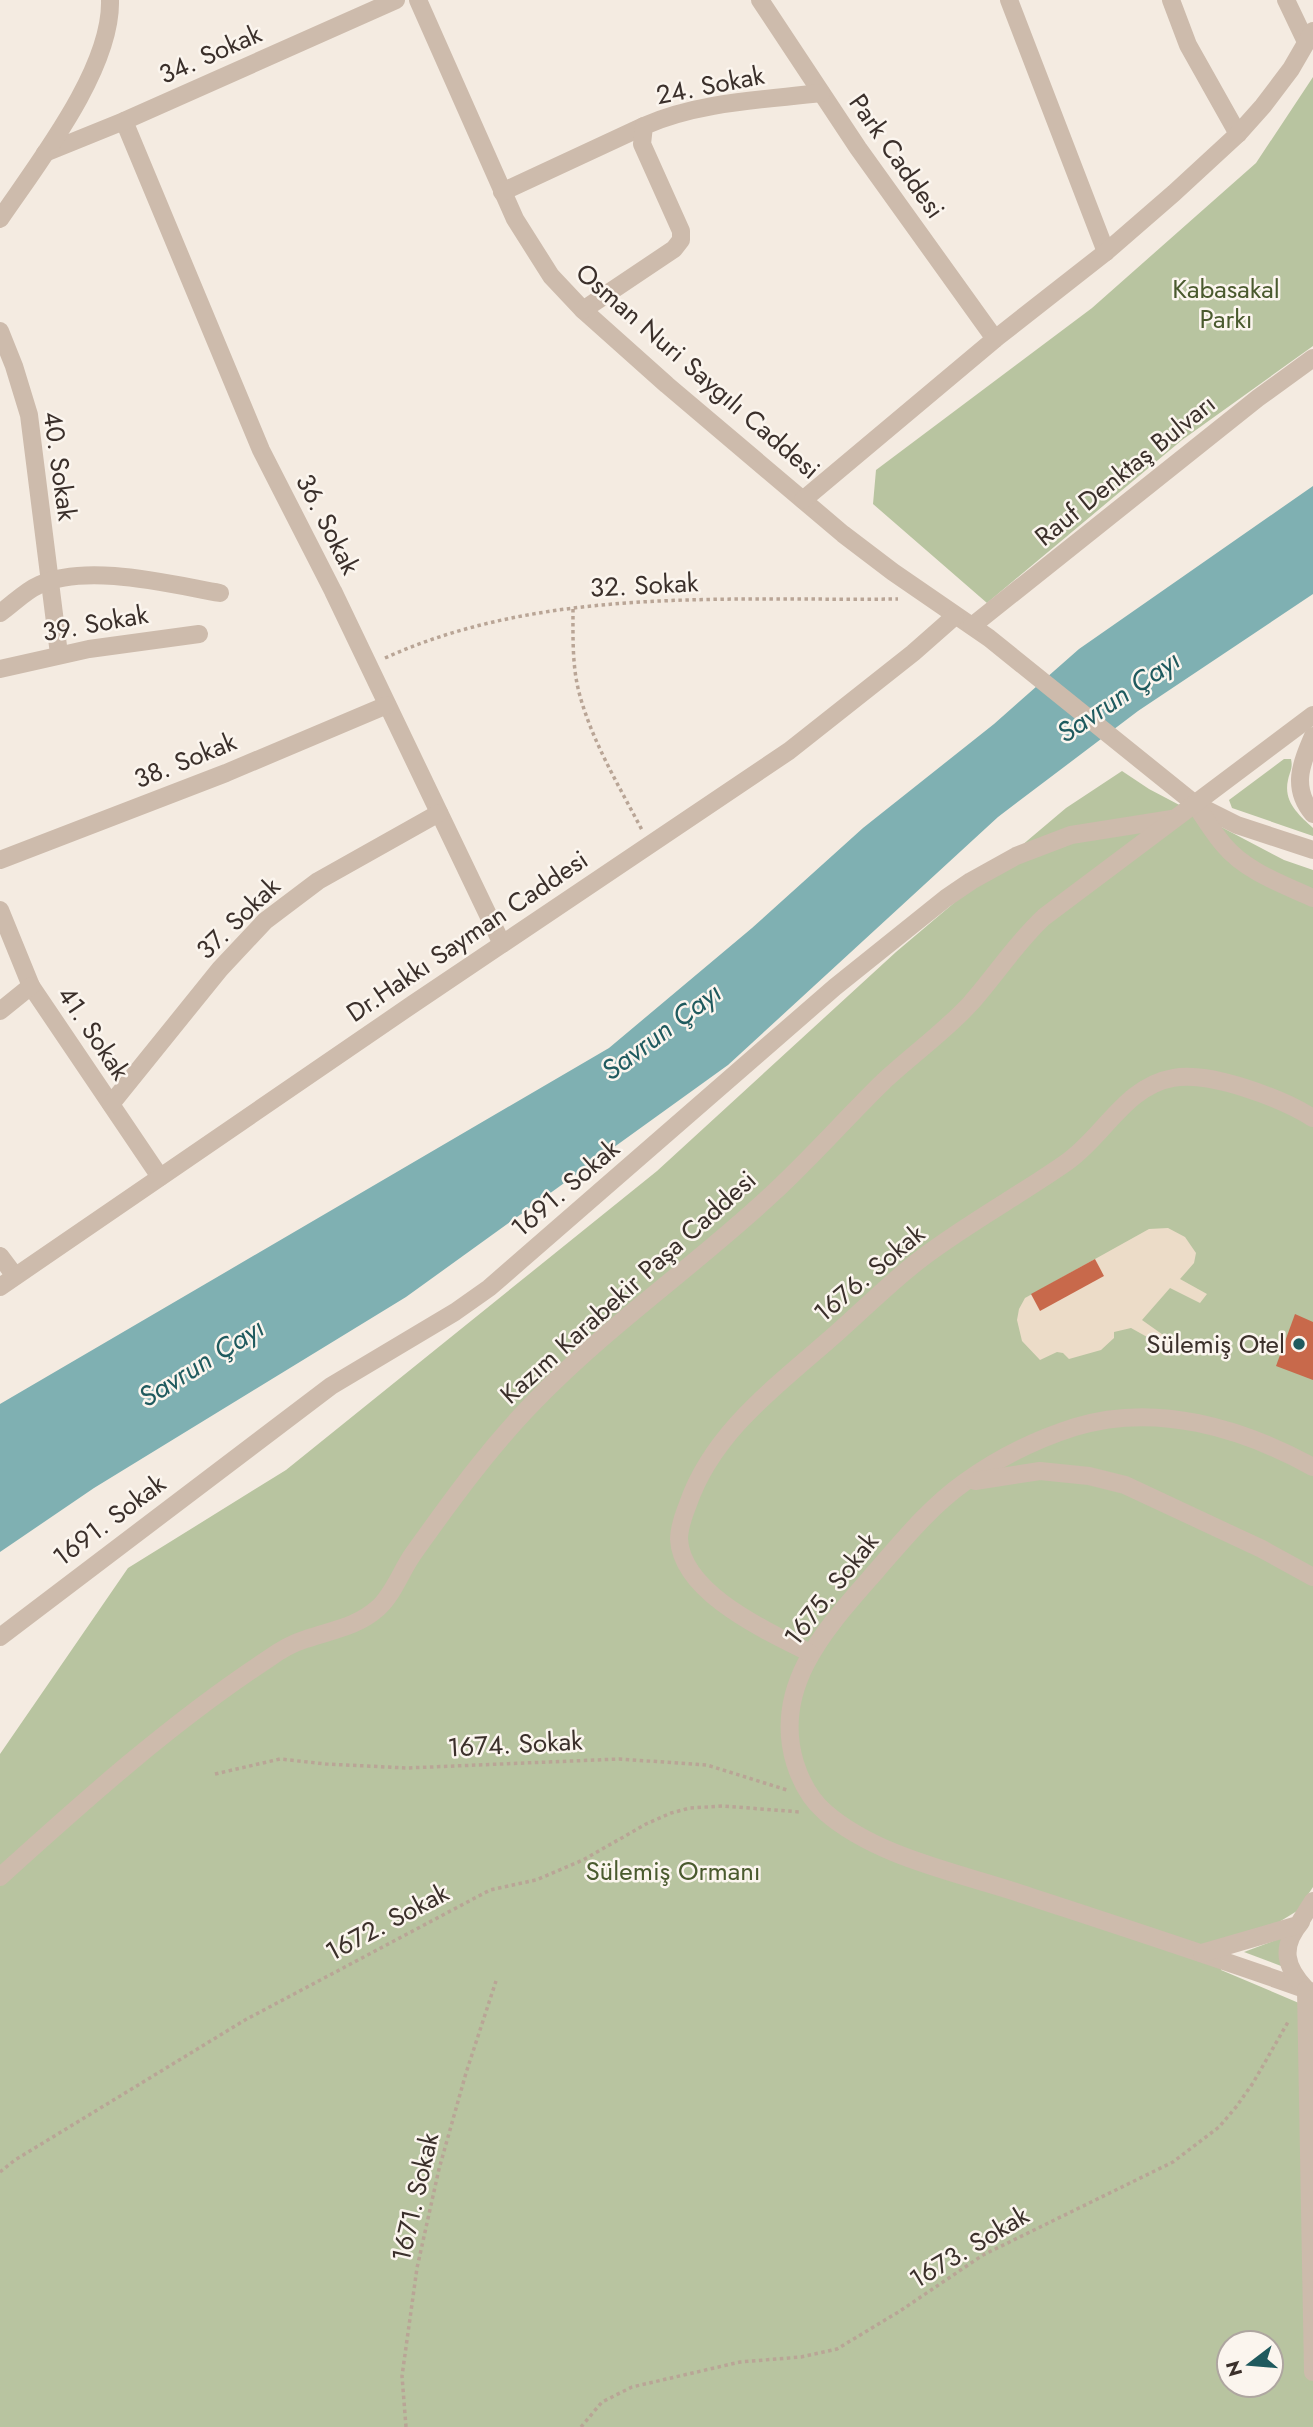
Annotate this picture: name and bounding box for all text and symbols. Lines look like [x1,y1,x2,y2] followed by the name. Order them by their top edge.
[153,14,268,93] street label: 34. Sokak
[653,56,768,114] street label: 24. Sokak
[840,86,954,226] street label: Park Caddesi
[567,254,829,488] street label: Osman Nuri Saygılı Caddesi
[1172,270,1280,338] park label: Kabasakal Parkı
[1026,385,1224,555] street label: Rauf Denktaş Bulvarı
[34,409,87,524] street label: 40. Sokak
[286,467,370,582] street label: 36. Sokak
[589,563,700,607] street label: 32. Sokak
[39,595,151,651] street label: 39. Sokak
[1048,640,1188,753] water label: Savrun Çayı
[128,722,242,798] street label: 38. Sokak
[339,841,595,1031] street label: Dr.Hakkı Sayman Caddesi
[187,868,289,968] street label: 37. Sokak
[592,972,730,1090] water label: Savrun Çayı
[49,978,140,1088] street label: 41. Sokak
[502,1130,628,1246] street label: 1691. Sokak
[492,1161,764,1413] street label: Kazım Karabekir Paşa Caddesi
[805,1215,933,1331] street label: 1676. Sokak
[130,1308,272,1417] water label: Savrun Çayı
[1146,1325,1285,1363] place label: Sülemiş Otel
[1291,1336,1307,1352] marker: Sülemiş Otel
[45,1465,174,1575] street label: 1691. Sokak
[775,1524,888,1654] street label: 1675. Sokak
[447,1721,584,1767] street label: 1674. Sokak
[585,1852,761,1890] park label: Sülemiş Ormanı
[319,1873,456,1970] street label: 1672. Sokak
[382,2128,448,2265] street label: 1671. Sokak
[902,2196,1037,2298] street label: 1673. Sokak
[1215,2329,1285,2399] north arrow
[1219,2358,1249,2380] text: N

